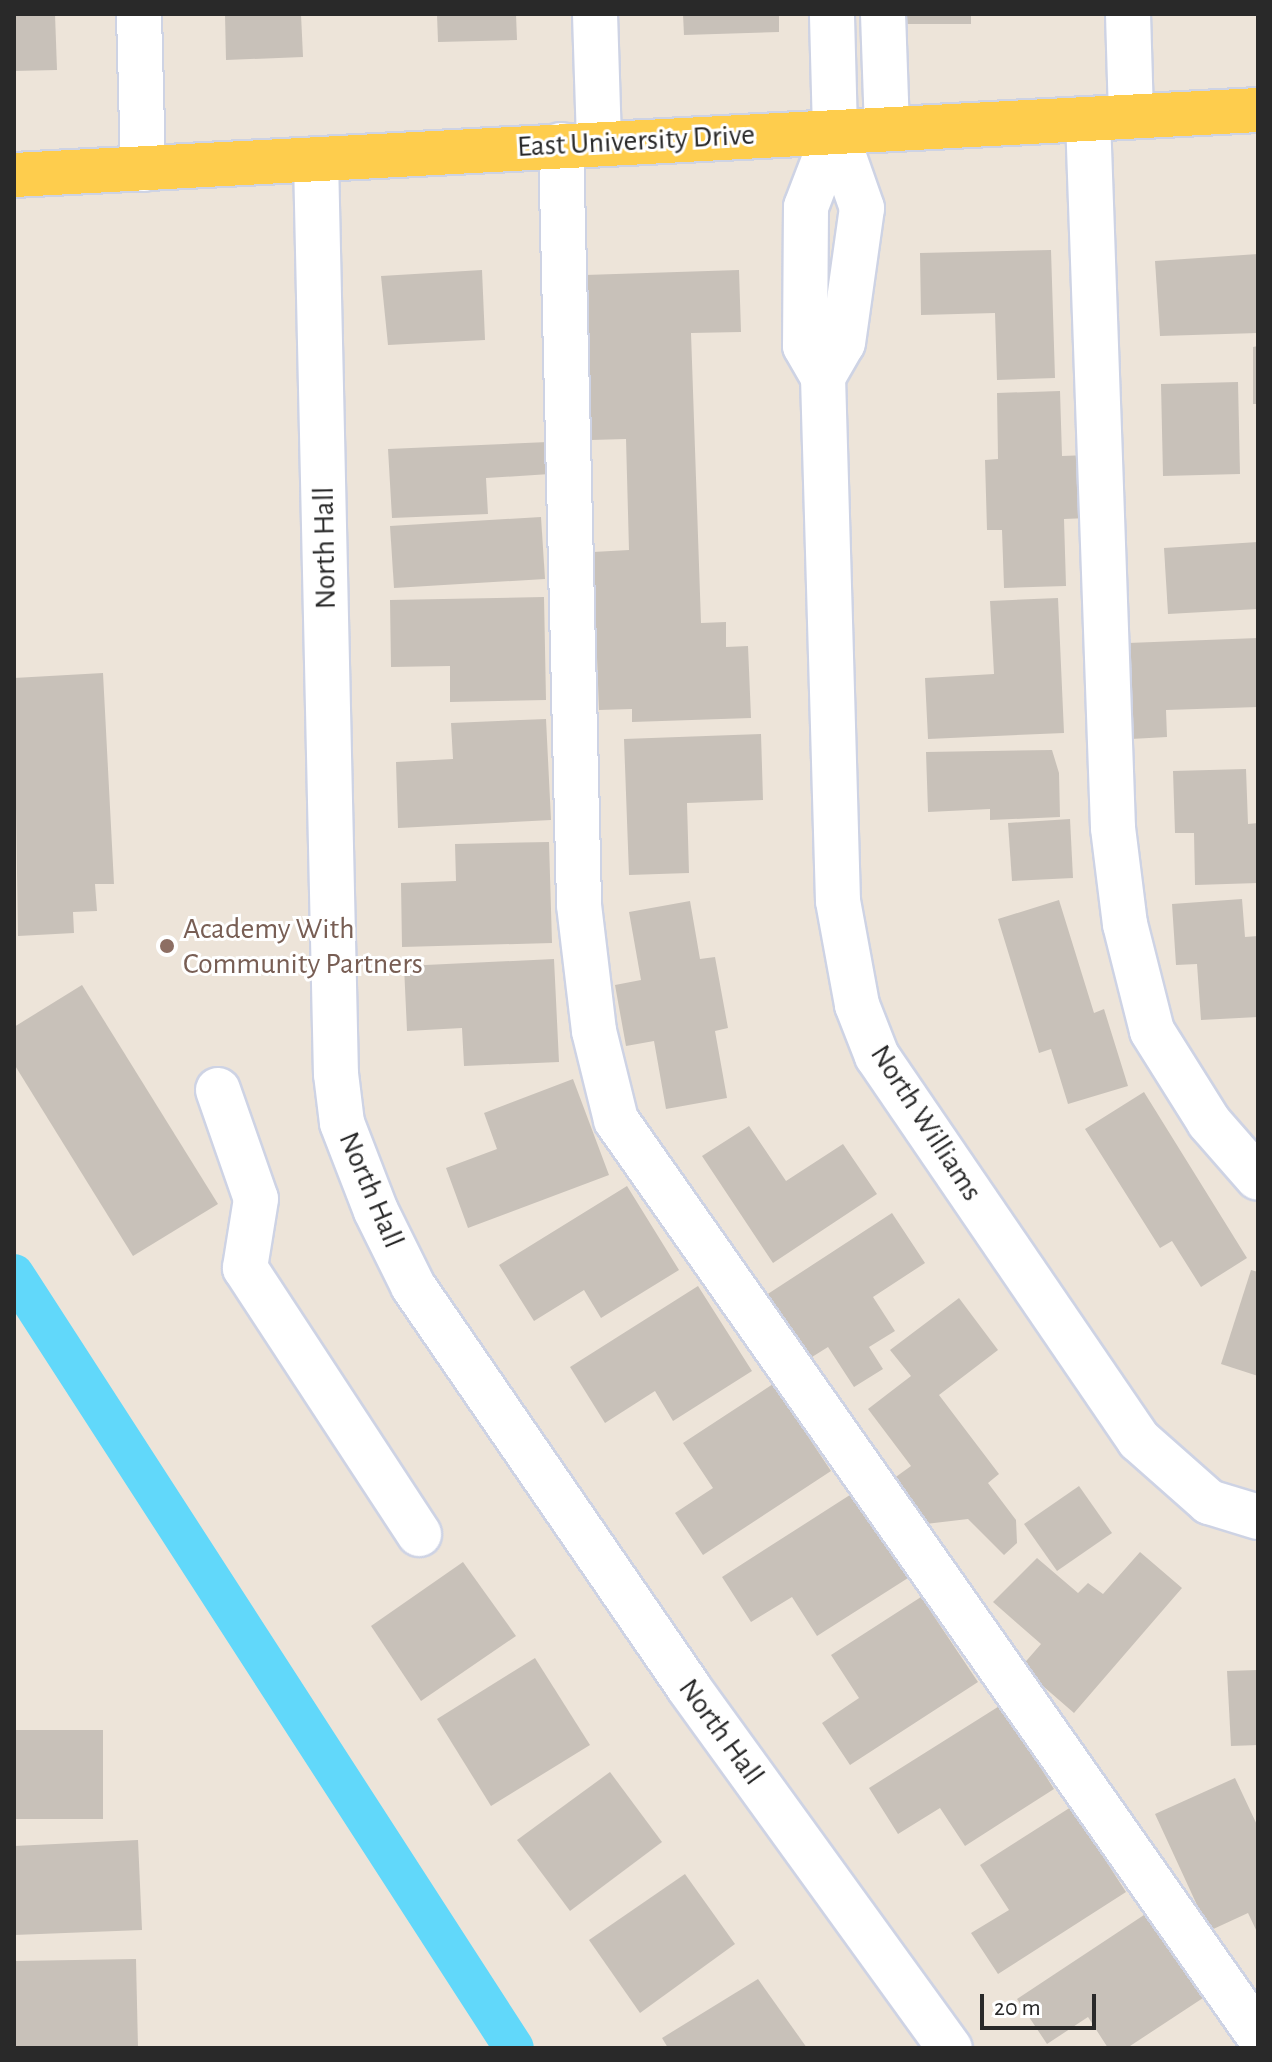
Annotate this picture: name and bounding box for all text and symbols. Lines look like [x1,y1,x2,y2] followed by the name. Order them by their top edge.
[516,117,756,165] street label: East University Drive
[306,486,344,610] street label: North Hall
[183,911,423,982] place label: Academy With Community Partners
[158,937,176,955] marker: Academy With Community Partners
[862,1038,990,1208] street label: North Williams
[330,1126,412,1254] street label: North Hall
[670,1672,772,1792] street label: North Hall
[984,1978,1100,2028] scale bar
[994,1996,1041,2020] text: 20 m

